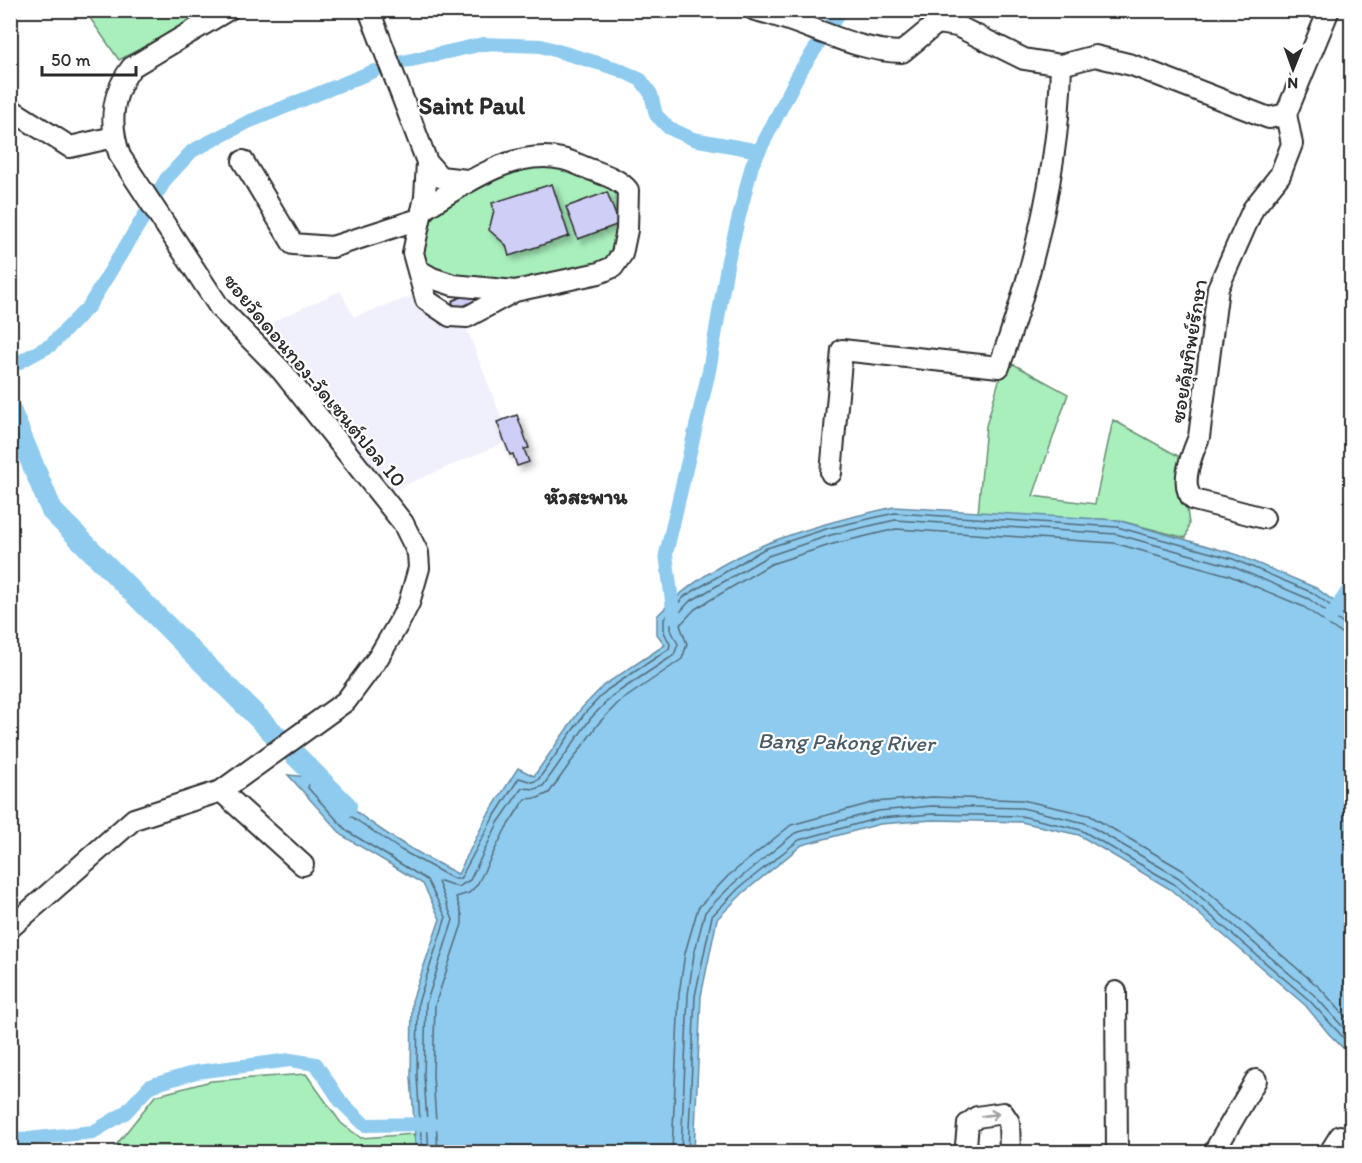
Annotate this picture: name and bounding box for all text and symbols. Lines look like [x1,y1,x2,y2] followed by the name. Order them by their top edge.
[42,39,136,77] scale bar
[1263,39,1323,99] north arrow
[51,49,91,71] text: 50 m
[1287,74,1298,93] text: N
[419,91,525,120] district label: Saint Paul
[218,268,412,492] street label: ซอยวัดดอนทอง-วัดเซนต์ปอล 10
[1164,277,1213,425] street label: ซอยคุ้มทิพย์รักษา
[544,483,628,510] district label: หัวสะพาน
[757,727,937,757] water label: Bang Pakong River
[979,1110,999,1121] one-way arrow

